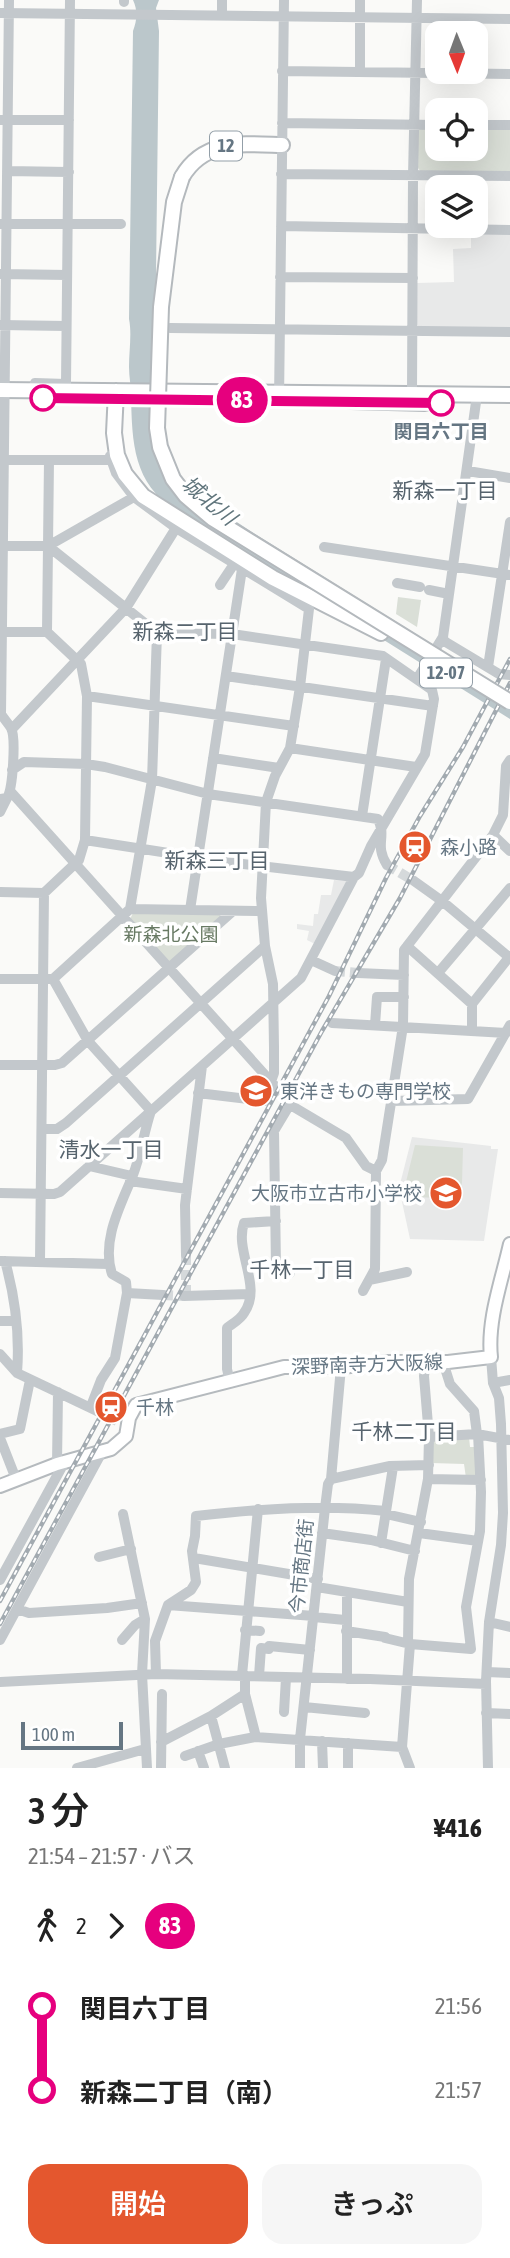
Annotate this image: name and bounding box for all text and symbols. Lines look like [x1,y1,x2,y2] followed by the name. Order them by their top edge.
[425,21,488,84] north arrow
[425,21,488,238] map controls
[425,98,488,161] button: locate
[210,132,242,160] road number: 12
[425,175,488,238] button: layers
[210,377,274,423] line badge: 83
[30,385,56,411] unlabelled marker
[231,386,253,413] text: 83
[428,390,454,416] marker: 関目六丁目
[393,420,489,442] place label: 関目六丁目
[178,471,243,531] water label: 城北川
[393,478,498,502] district label: 新森一丁目
[133,619,238,643] district label: 新森二丁目
[420,658,472,688] road number: 12-07
[396,828,434,866] station icon: 森小路
[440,836,497,858] place label: 森小路
[165,848,270,872] district label: 新森三丁目
[123,923,219,945] park label: 新森北公園
[237,1072,275,1110] school or university icon: 東洋きもの専門学校
[280,1080,451,1102] place label: 東洋きもの専門学校
[59,1137,164,1161] district label: 清水一丁目
[427,1174,465,1212] school or university icon: 大阪市立古市小学校
[251,1182,422,1204] place label: 大阪市立古市小学校
[250,1257,355,1281] district label: 千林一丁目
[291,1350,443,1378] street label: 深野南寺方大阪線
[92,1388,130,1426] station icon: 千林
[136,1396,174,1418] place label: 千林
[352,1419,457,1443] district label: 千林二丁目
[285,1518,317,1614] street label: 今市商店街
[21,1719,122,1751] scale bar
[32,1723,75,1745] text: 100 m
[28,1789,89,1832] text: 3 分
[434,1813,482,1843] text: ¥416
[28,1843,195,1869] text: 21:54 – 21:57 · バス
[28,1907,66,1945] icon: walk
[97,1907,135,1945] icon: forward
[159,1912,181,1939] text: 83
[76,1913,87,1939] text: 2
[435,1993,482,2019] text: 21:56
[80,1994,210,2024] text: 関目六丁目
[435,2077,482,2103] text: 21:57
[80,2078,288,2108] text: 新森二丁目（南）
[28,2164,248,2244] button: 開始
[262,2164,482,2244] button: きっぷ

